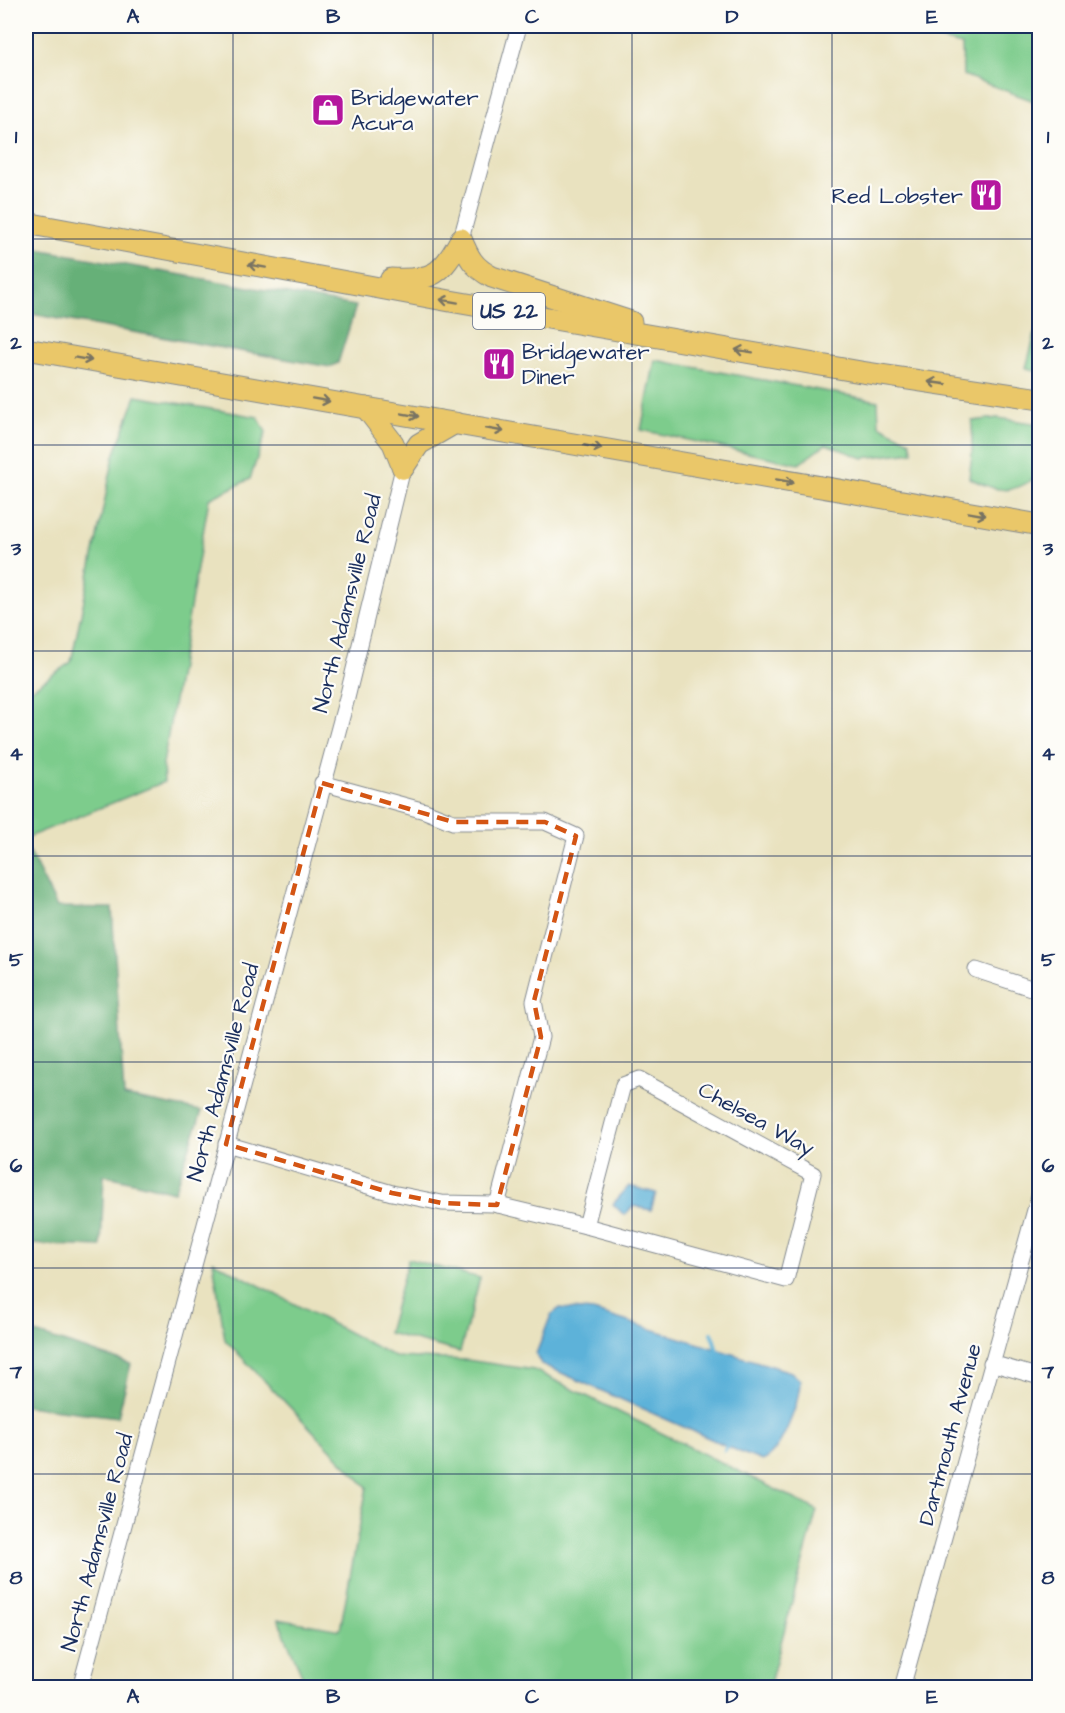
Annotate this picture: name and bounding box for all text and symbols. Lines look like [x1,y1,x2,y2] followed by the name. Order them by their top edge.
[127,3,140,31] text: A
[326,3,341,31] text: B
[525,3,540,31] text: C
[726,3,739,31] text: D
[926,3,938,31] text: E
[351,83,479,139] place label: Bridgewater Acura
[310,92,346,128] shop icon: Bridgewater Acura
[15,123,18,151] text: 1
[1047,123,1050,151] text: 1
[968,177,1004,213] restaurant icon: Red Lobster
[831,181,963,212] place label: Red Lobster
[247,260,267,271] one-way arrow
[473,293,545,329] road number: US 22
[439,295,459,306] one-way arrow
[9,329,22,357] text: 2
[1041,329,1054,357] text: 2
[522,337,650,393] place label: Bridgewater Diner
[735,345,755,356] one-way arrow
[481,346,517,382] restaurant icon: Bridgewater Diner
[73,354,93,365] one-way arrow
[927,378,947,389] one-way arrow
[310,395,330,406] one-way arrow
[400,410,419,421] one-way arrow
[485,424,504,435] one-way arrow
[583,442,602,453] one-way arrow
[775,476,794,487] one-way arrow
[305,491,390,716] street label: North Adamsville Road
[967,509,986,520] one-way arrow
[10,535,22,563] text: 3
[1042,535,1054,563] text: 3
[9,740,23,768] text: 4
[1041,740,1055,768] text: 4
[9,946,24,974] text: 5
[1041,946,1056,974] text: 5
[179,960,267,1185] street label: North Adamsville Road
[692,1075,820,1165] street label: Chelsea Way
[10,1152,23,1180] text: 6
[1042,1152,1055,1180] text: 6
[911,1340,990,1529] street label: Dartmouth Avenue
[9,1358,23,1386] text: 7
[1041,1358,1055,1386] text: 7
[53,1430,141,1655] street label: North Adamsville Road
[10,1564,23,1592] text: 8
[1042,1564,1055,1592] text: 8
[127,1683,140,1711] text: A
[326,1683,341,1711] text: B
[525,1683,540,1711] text: C
[726,1683,739,1711] text: D
[926,1683,938,1711] text: E

